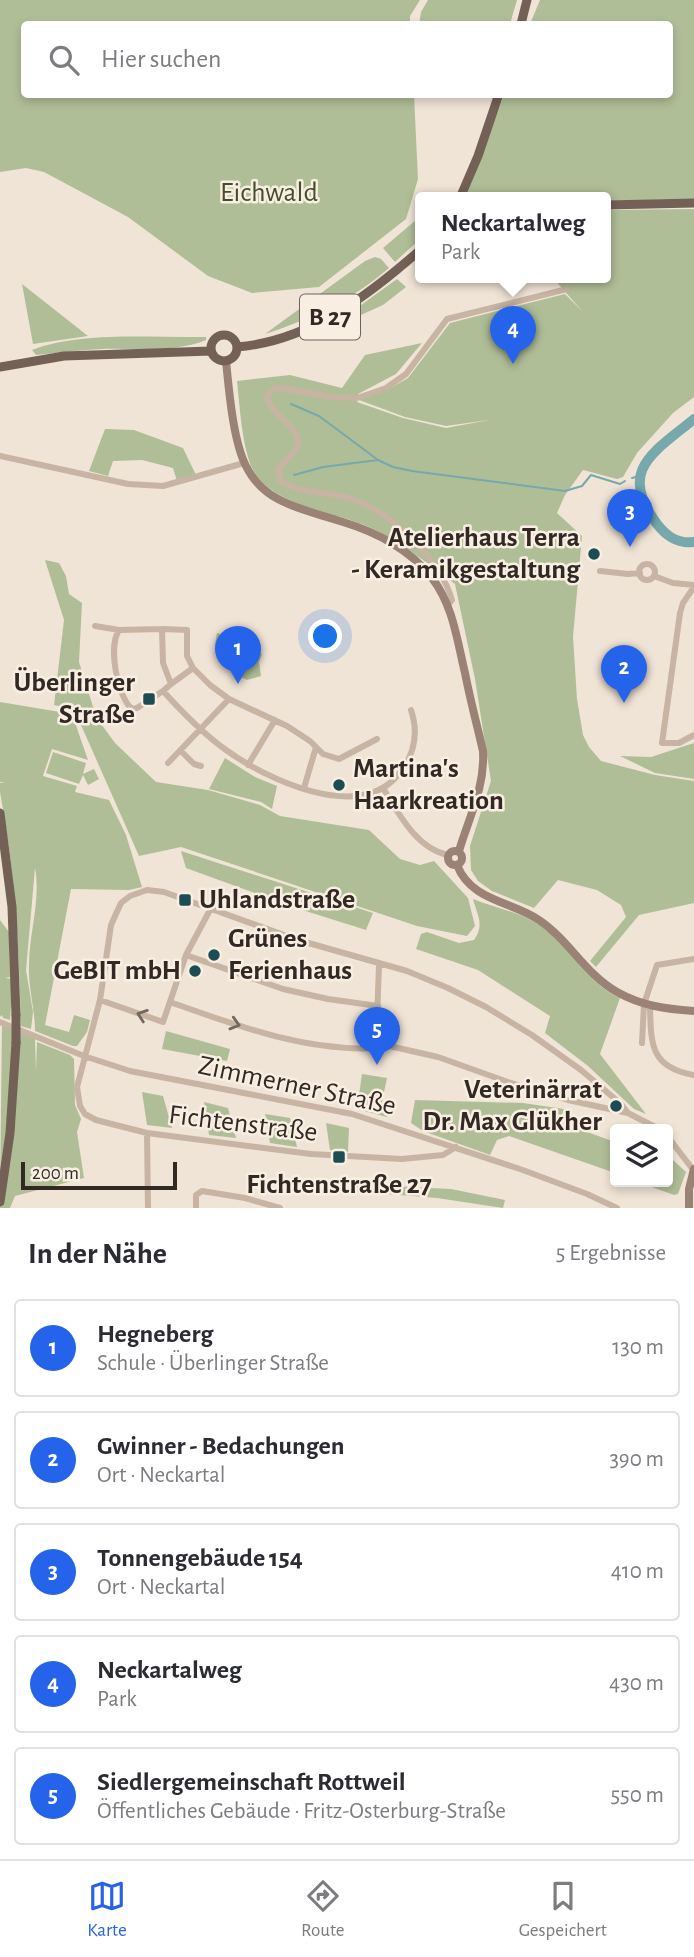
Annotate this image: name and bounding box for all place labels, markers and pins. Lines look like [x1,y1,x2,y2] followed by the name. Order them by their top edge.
[490,306,536,364] pin: 4
[607,489,653,547] pin: 3
[351,524,581,584] place label: Atelierhaus Terra - Keramikgestaltung
[586,546,602,562] marker: Atelierhaus Terra - Keramikgestaltung
[215,626,261,684] pin: 1
[601,645,647,703] pin: 2
[13,667,135,729] place label: Überlinger Straße
[141,691,157,707] marker: Überlinger Straße
[353,755,504,815] place label: Martina's Haarkreation
[331,777,347,793] marker: Martina's Haarkreation
[199,886,355,914] place label: Uhlandstraße
[177,892,193,908] marker: Uhlandstraße
[228,925,352,985] place label: Grünes Ferienhaus
[206,947,222,963] marker: Grünes Ferienhaus
[53,957,181,985] place label: GeBIT mbH
[187,963,203,979] marker: GeBIT mbH
[354,1007,400,1065] pin: 5
[423,1076,603,1136] place label: Veterinärrat Dr. Max Glükher
[608,1098,624,1114] marker: Veterinärrat Dr. Max Glükher
[331,1149,347,1165] marker: Fichtenstraße 27
[246,1171,432,1199] place label: Fichtenstraße 27

